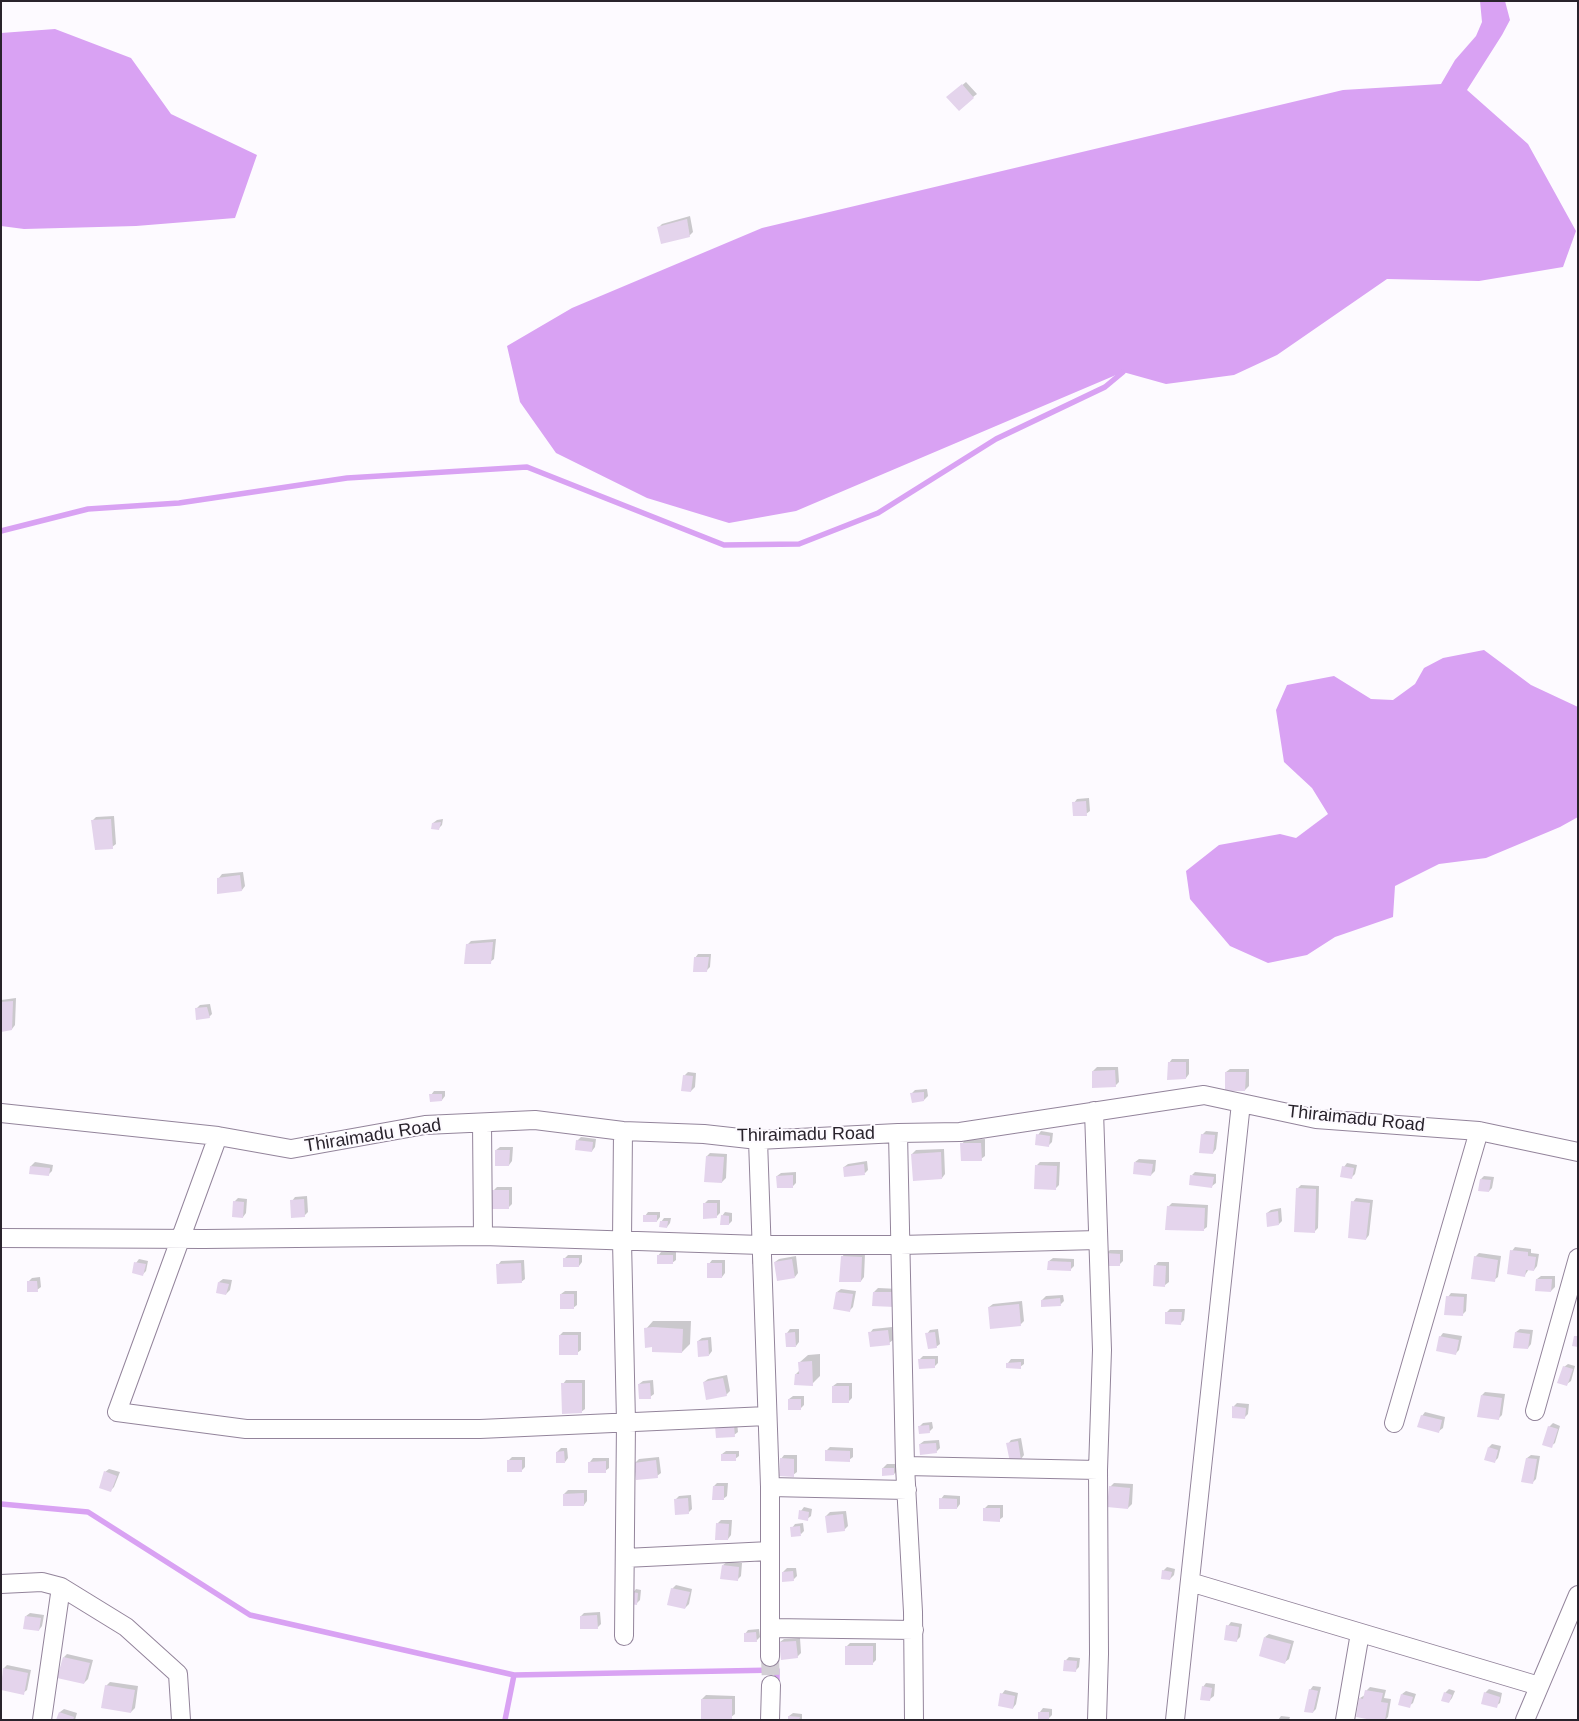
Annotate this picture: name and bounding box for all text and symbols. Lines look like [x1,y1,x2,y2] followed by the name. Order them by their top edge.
[1286,1101,1426,1137] street label: Thiraimadu Road
[303,1115,443,1157] street label: Thiraimadu Road
[737,1123,875,1147] street label: Thiraimadu Road

